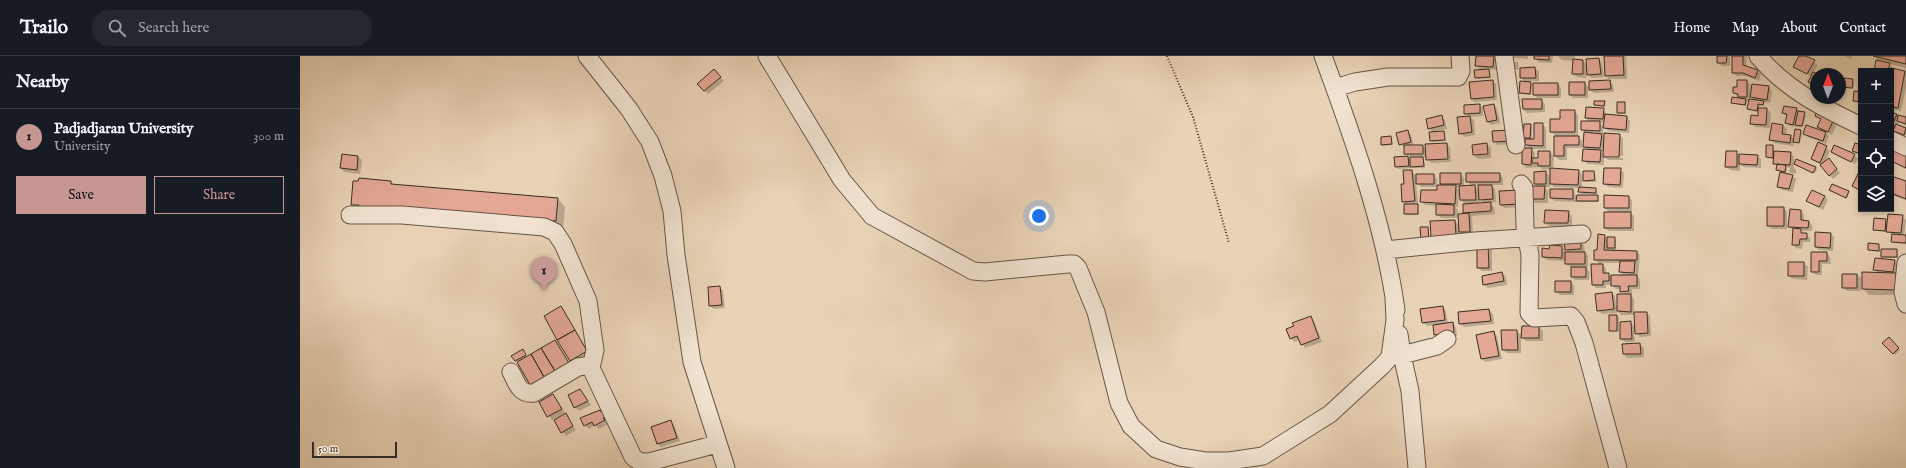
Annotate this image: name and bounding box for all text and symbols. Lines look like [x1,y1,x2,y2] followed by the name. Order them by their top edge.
[92,10,372,46] search box
[20,16,68,40] text: Trailo
[106,17,128,39] icon: search
[138,18,209,37] text: Search here
[1674,19,1710,37] text: Home
[1732,19,1759,37] text: Map
[1781,19,1817,37] text: About
[1839,19,1886,37] text: Contact
[1810,68,1846,104] north arrow
[1858,68,1894,212] map controls
[1858,68,1894,104] button: +
[16,72,69,93] text: Nearby
[1858,104,1894,140] button: −
[54,119,193,138] text: Padjadjaran University
[27,128,31,145] text: 1
[253,128,284,145] text: 300 m
[54,138,110,155] text: University
[1858,140,1894,176] button: locate
[16,176,146,214] button: Save
[154,176,284,214] button: Share
[1858,176,1894,212] button: layers
[1029,206,1049,226] your location
[531,257,557,290] pin: 1
[312,440,397,459] scale bar
[318,442,338,456] text: 50 m

